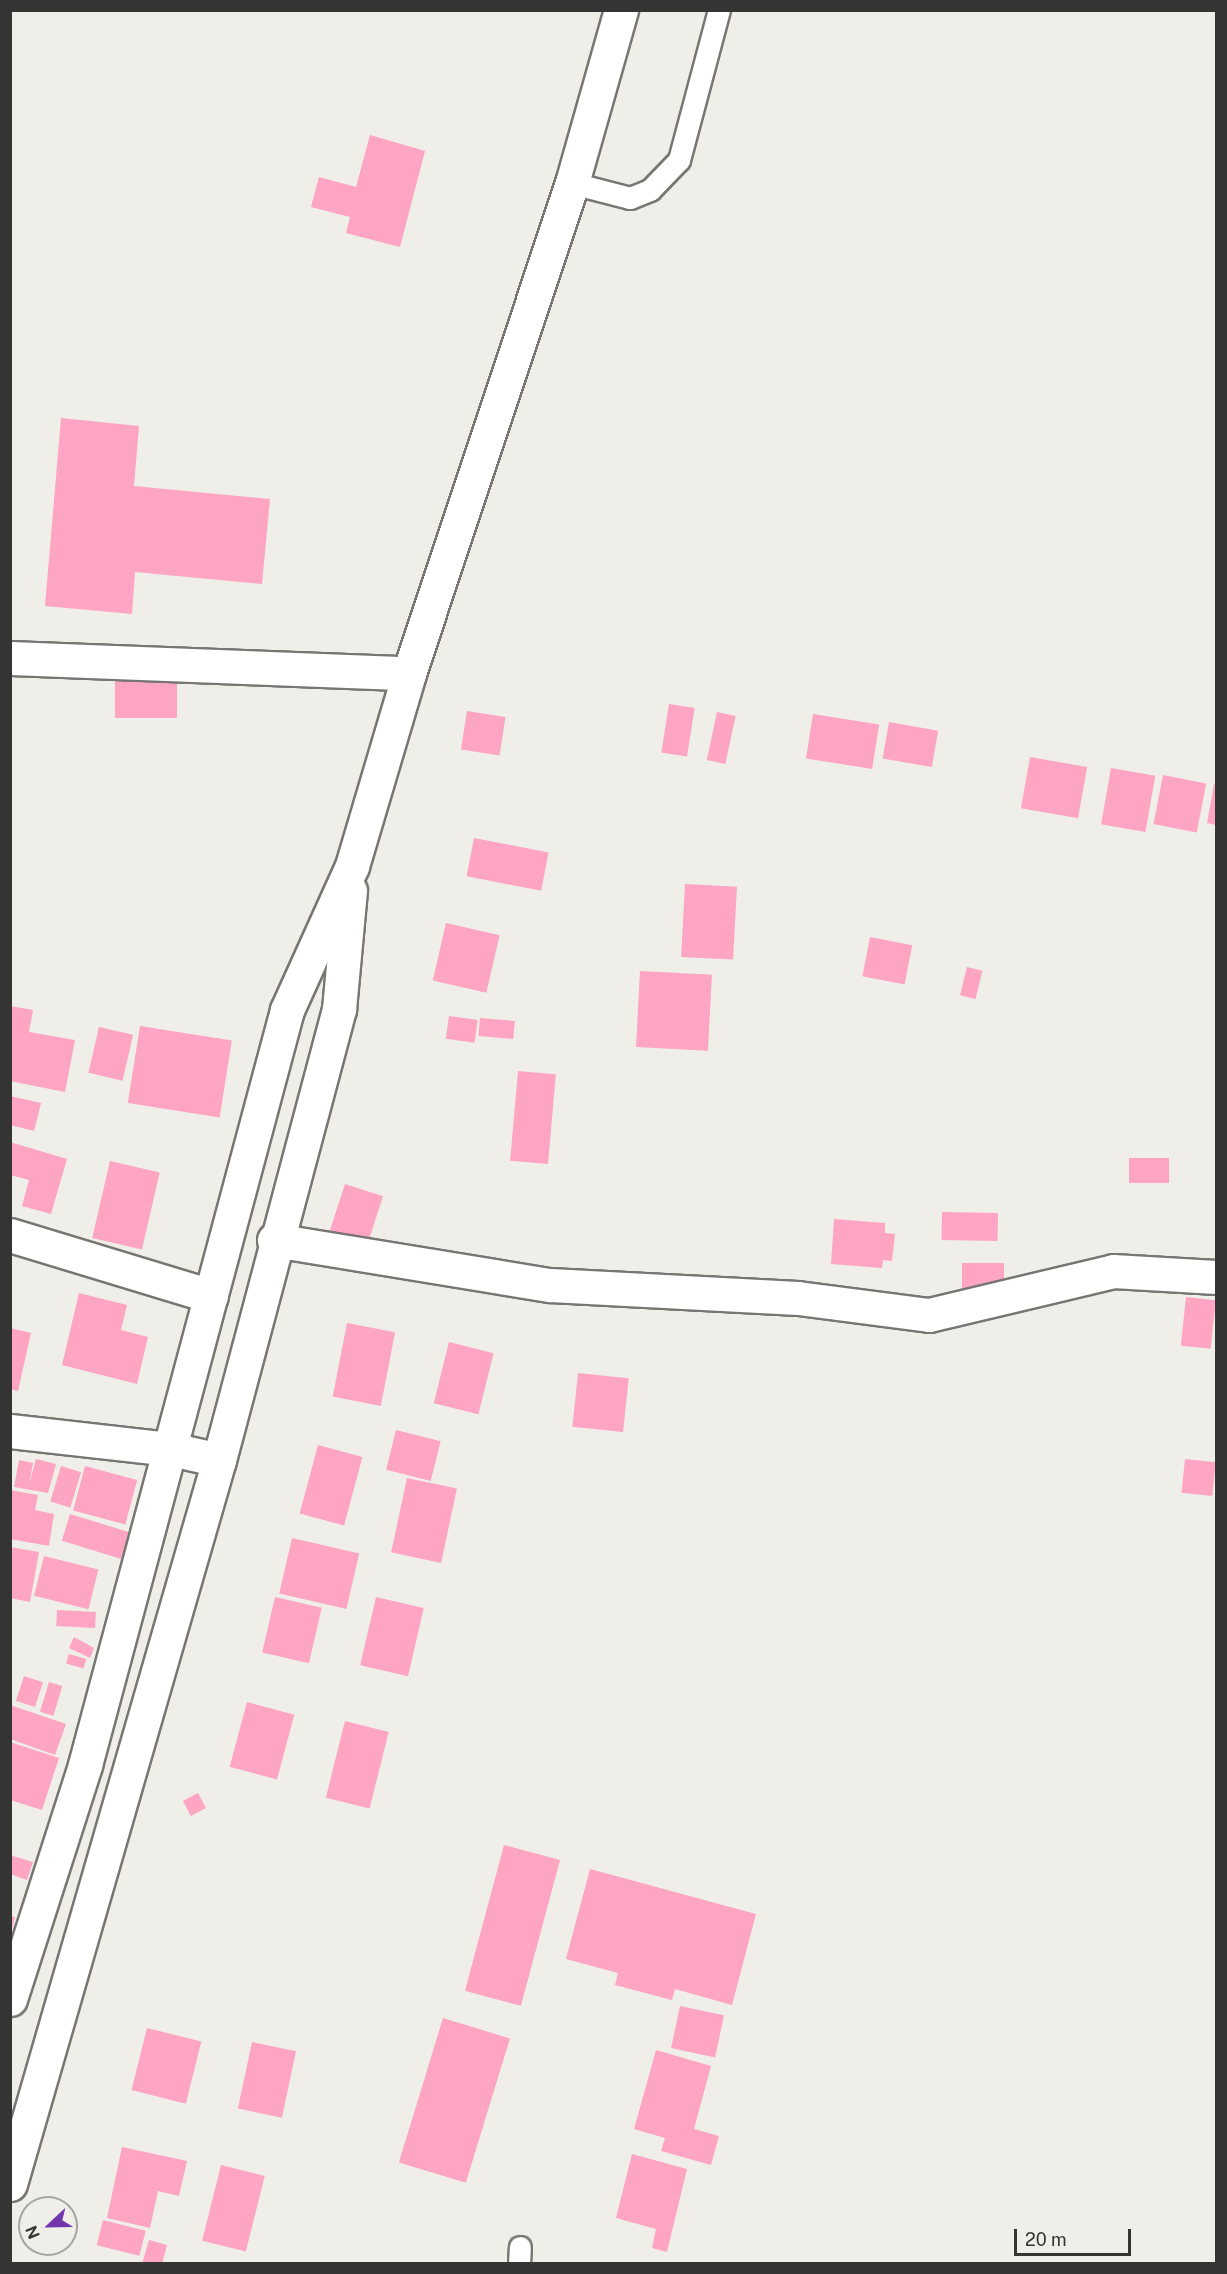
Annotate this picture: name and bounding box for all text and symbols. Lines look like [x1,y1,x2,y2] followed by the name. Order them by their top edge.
[18,2196,78,2256] north arrow
[1017,2217,1134,2255] scale bar
[22,2223,44,2242] text: N
[1025,2229,1067,2250] text: 20 m

